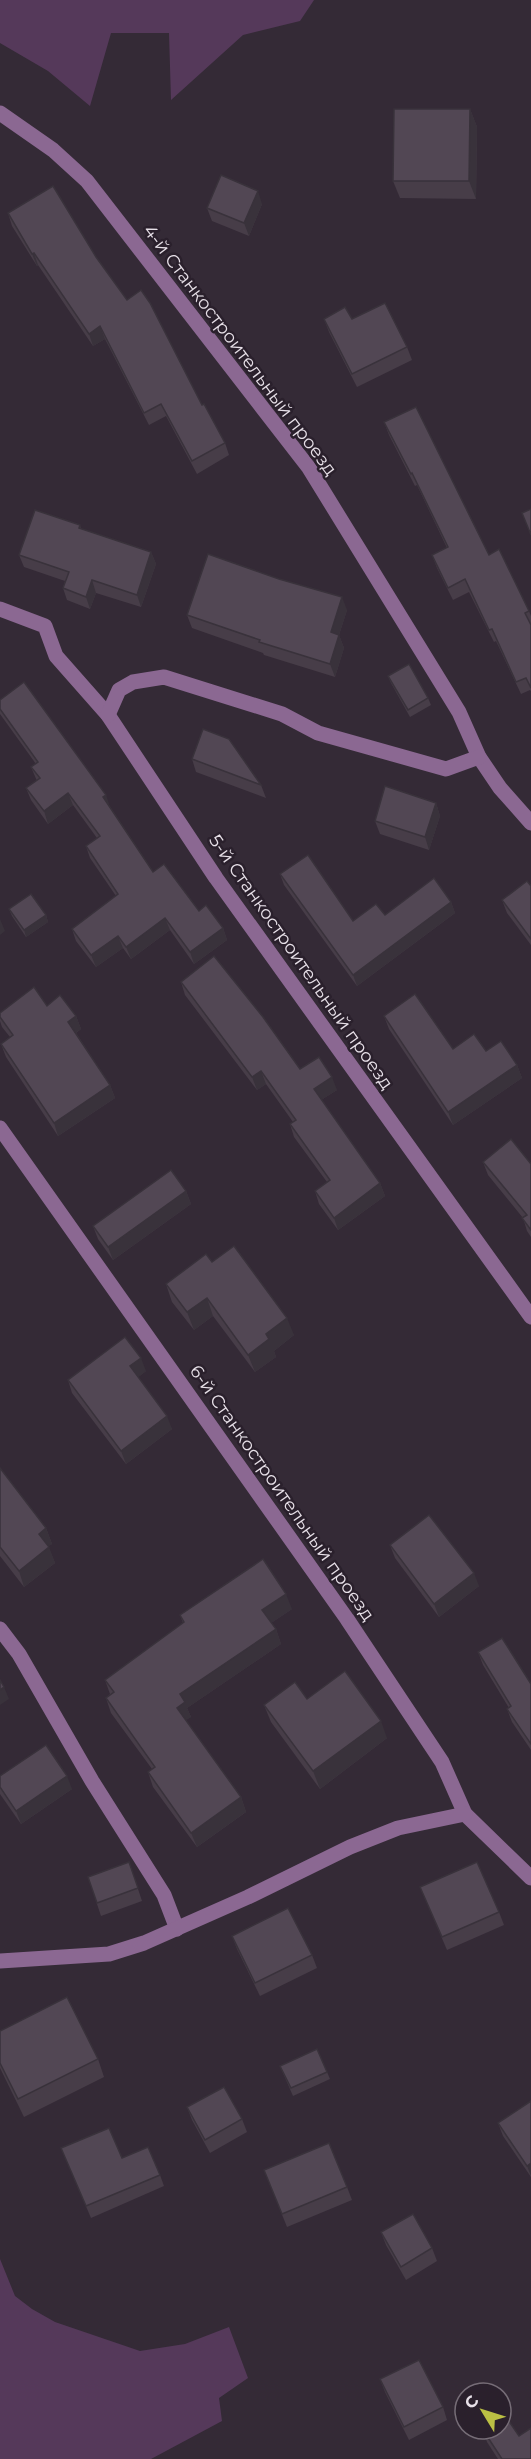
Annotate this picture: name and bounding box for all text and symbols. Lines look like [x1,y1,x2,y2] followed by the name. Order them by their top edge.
[138,220,342,480] street label: 4-й Станкостроительный проезд
[204,830,398,1094] street label: 5-й Станкостроительный проезд
[185,1361,379,1625] street label: 6-й Станкостроительный проезд
[453,2381,513,2441] north arrow
[461,2391,483,2413] text: С

